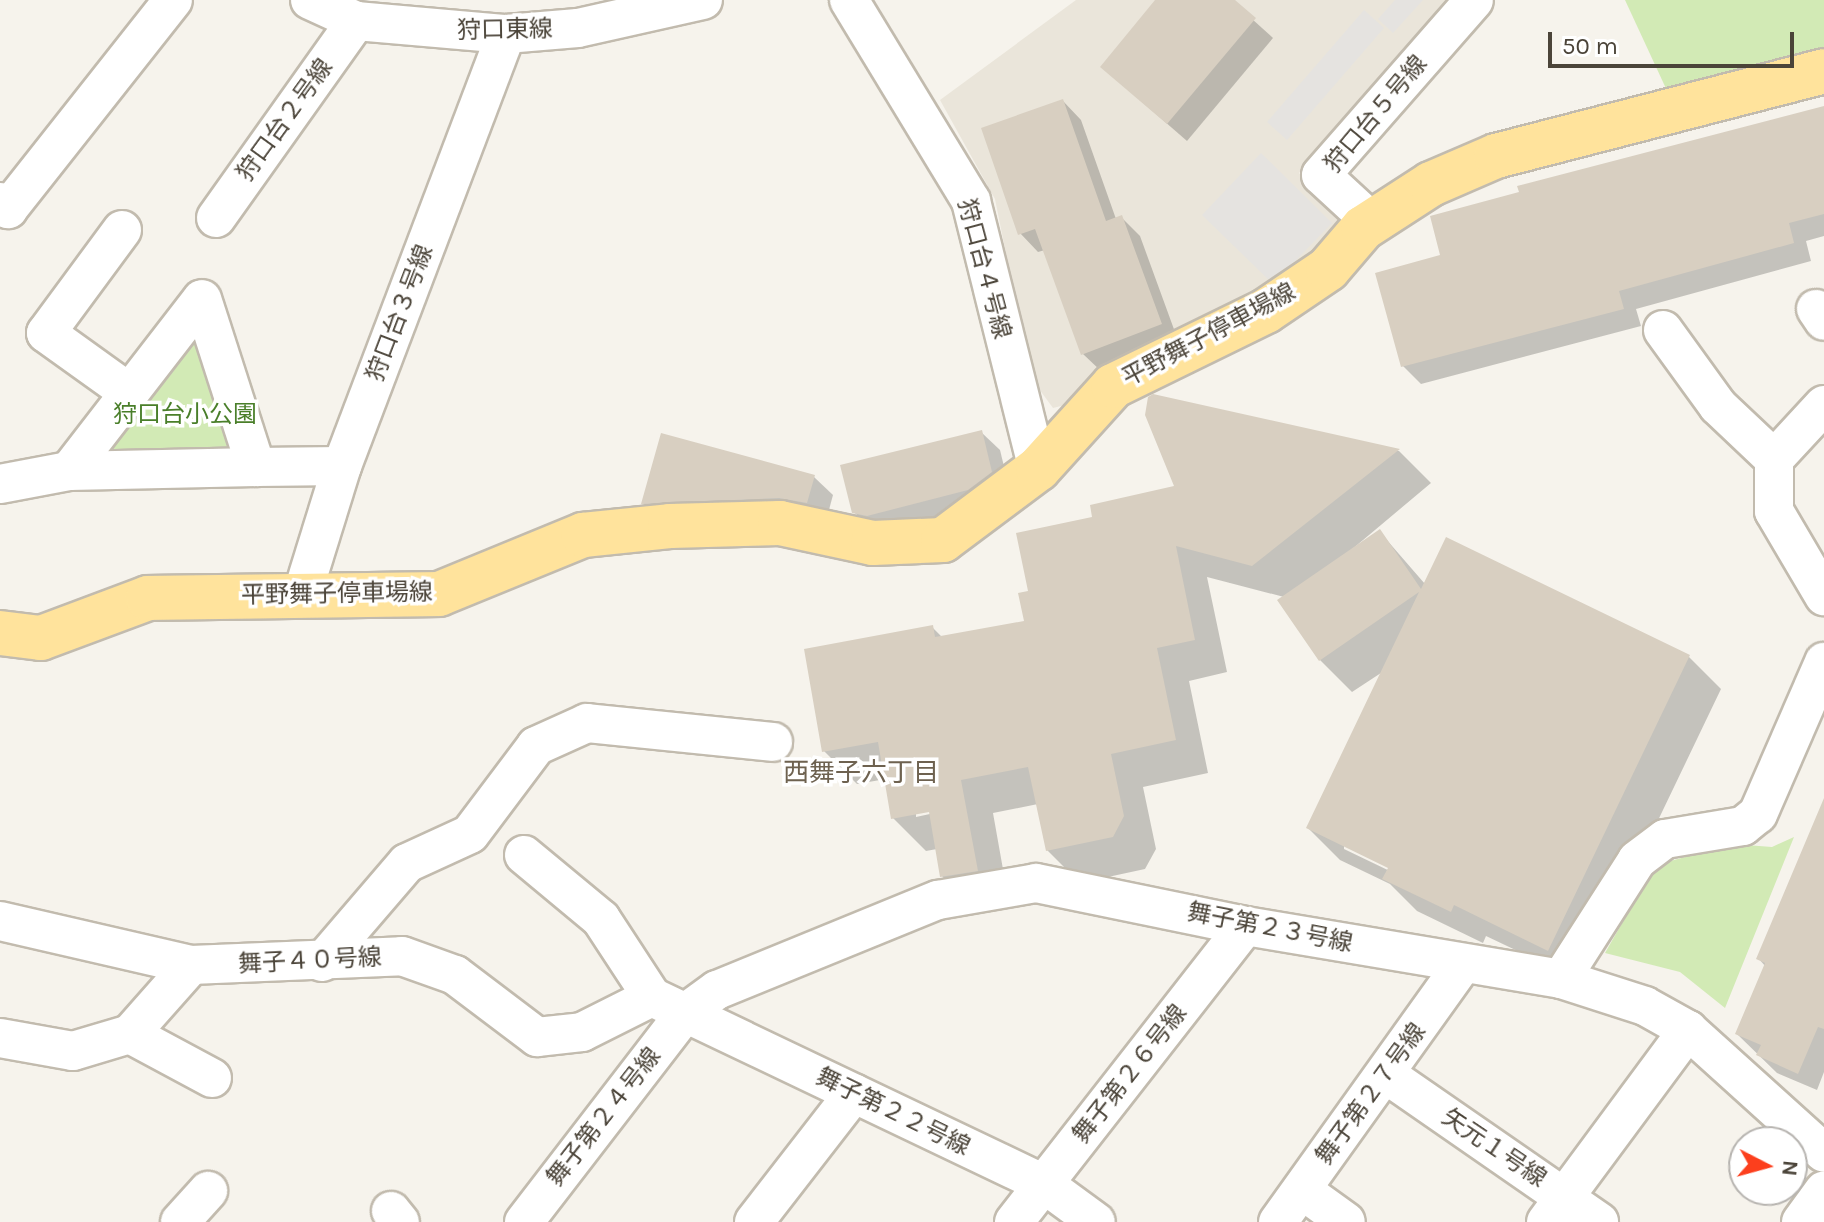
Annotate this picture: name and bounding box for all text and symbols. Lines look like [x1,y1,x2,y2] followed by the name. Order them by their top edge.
[457,15,553,45] street label: 狩口東線
[1552,16,1798,66] scale bar
[1562,32,1618,60] text: 50 m
[1319,50,1433,178] street label: 狩口台５号線
[231,53,339,187] street label: 狩口台２号線
[951,196,1017,342] street label: 狩口台４号線
[361,241,439,385] street label: 狩口台３号線
[1117,277,1301,393] street label: 平野舞子停車場線
[113,401,257,429] park label: 狩口台小公園
[241,578,433,610] street label: 平野舞子停車場線
[783,757,939,789] district label: 西舞子六丁目
[1185,898,1355,958] street label: 舞子第２３号線
[237,943,383,979] street label: 舞子４０号線
[1067,999,1193,1149] street label: 舞子第２６号線
[1310,1018,1432,1170] street label: 舞子第２７号線
[541,1042,667,1192] street label: 舞子第２４号線
[811,1062,975,1162] street label: 舞子第２２号線
[1436,1103,1552,1193] street label: 矢元１号線
[1728,1126,1808,1206] north arrow
[1776,1159,1804,1178] text: N

